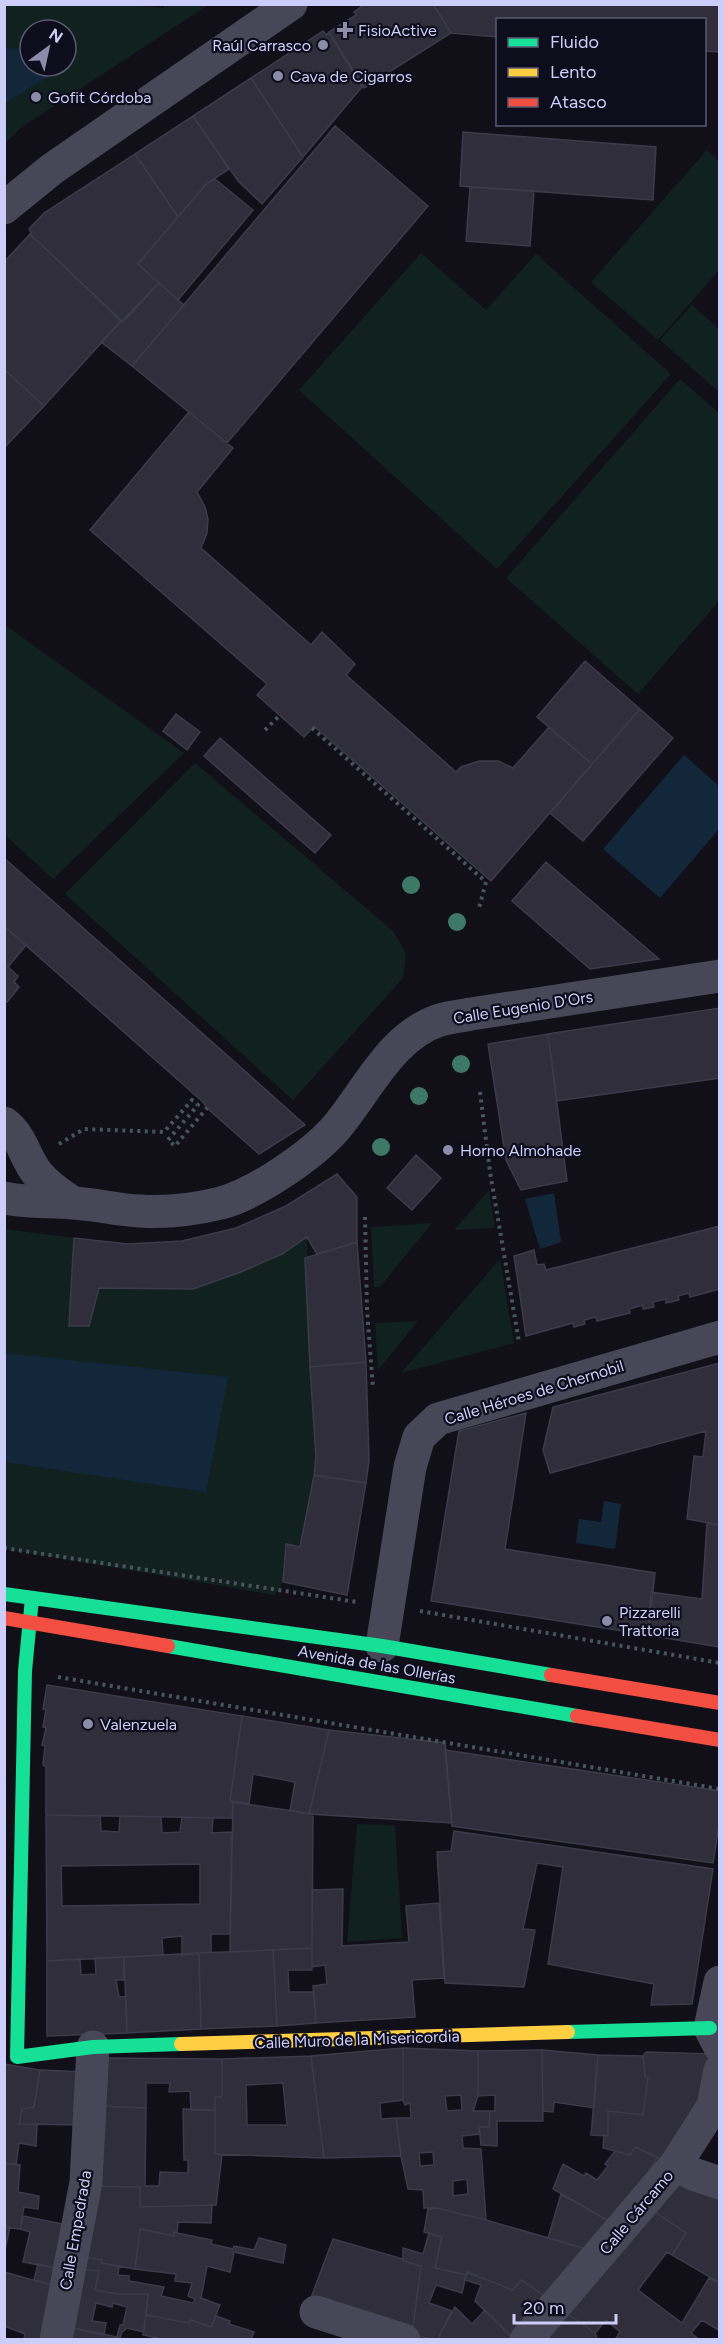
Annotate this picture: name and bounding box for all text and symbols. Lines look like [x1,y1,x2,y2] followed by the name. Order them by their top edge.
[18,18,78,78] north arrow
[496,18,706,126] legend
[336,21,354,39] marker: FisioActive
[358,21,437,40] place label: FisioActive
[46,25,66,47] text: N
[550,31,599,53] text: Fluido
[212,36,311,55] place label: Raúl Carrasco
[316,38,330,52] marker: Raúl Carrasco
[550,61,596,83] text: Lento
[290,67,412,86] place label: Cava de Cigarros
[271,69,285,83] marker: Cava de Cigarros
[48,88,151,107] place label: Gofit Córdoba
[29,90,43,104] marker: Gofit Córdoba
[550,91,607,113] text: Atasco
[452,987,594,1028] street label: Calle Eugenio D'Ors
[460,1141,582,1160] place label: Horno Almohade
[441,1143,455,1157] marker: Horno Almohade
[442,1356,626,1429] street label: Calle Héroes de Chernobil
[619,1603,681,1640] place label: Pizzarelli Trattoria
[600,1614,614,1628] marker: Pizzarelli Trattoria
[297,1641,457,1688] street label: Avenida de las Ollerías
[100,1715,177,1734] place label: Valenzuela
[81,1717,95,1731] marker: Valenzuela
[254,2026,460,2053] street label: Calle Muro de la Misericordia
[596,2166,677,2258] street label: Calle Cárcamo
[56,2169,95,2291] street label: Calle Empedrada
[514,2287,616,2325] scale bar
[523,2297,564,2319] text: 20 m

